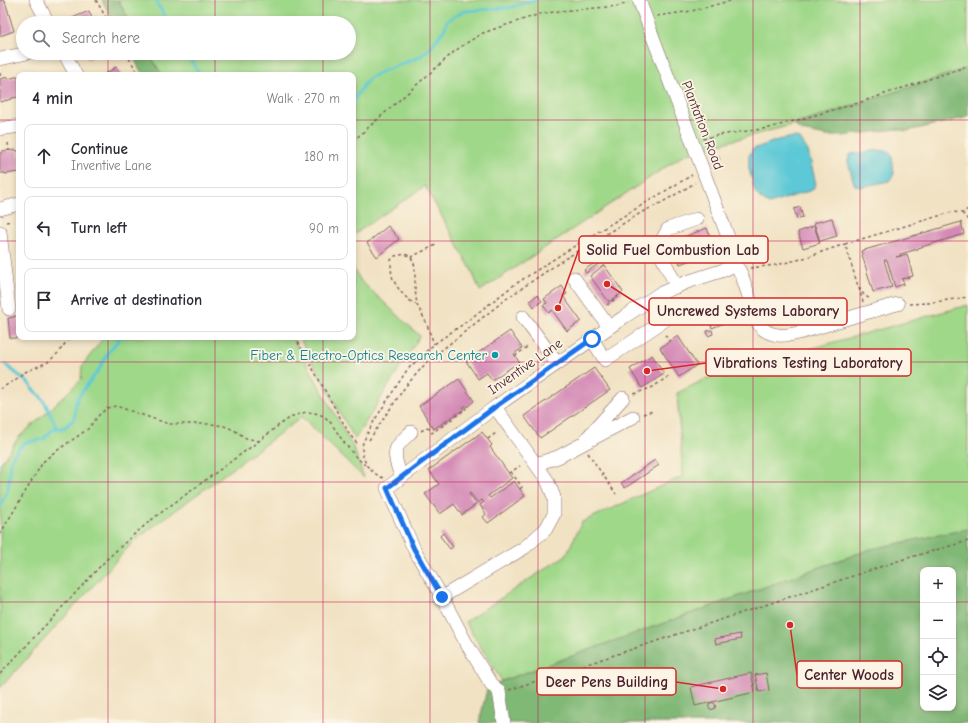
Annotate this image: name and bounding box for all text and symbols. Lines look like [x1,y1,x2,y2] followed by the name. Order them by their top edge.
[16,16,356,60] search box
[30,27,52,49] icon: search
[62,29,140,47] text: Search here
[678,78,727,172] street label: Plantation Road
[32,89,73,108] text: 4 min
[267,91,340,106] text: Walk · 270 m
[71,140,128,158] text: Continue
[33,145,55,167] icon: ahead
[304,149,339,164] text: 180 m
[71,158,152,173] text: Inventive Lane
[33,217,55,239] icon: left
[71,219,127,237] text: Turn left
[309,221,339,236] text: 90 m
[579,236,768,263] callout: Solid Fuel Combustion Lab
[587,241,759,259] text: Solid Fuel Combustion Lab
[33,289,55,311] icon: arrive
[71,291,202,309] text: Arrive at destination
[649,298,847,325] callout: Uncrewed Systems Laborary
[657,302,839,320] text: Uncrewed Systems Laborary
[583,330,601,348] route start
[485,335,566,398] street label: Inventive Lane
[250,347,487,364] place label: Fiber & Electro-Optics Research Center
[706,349,911,376] callout: Vibrations Testing Laboratory
[490,350,500,360] marker: Fiber & Electro-Optics Research Center
[713,354,903,372] text: Vibrations Testing Laboratory
[920,567,956,711] map controls
[920,567,956,603] button: +
[433,588,451,606] route end
[920,603,956,639] button: −
[920,639,956,675] button: locate
[797,661,902,688] callout: Center Woods
[804,666,894,684] text: Center Woods
[537,668,676,695] callout: Deer Pens Building
[546,673,668,691] text: Deer Pens Building
[920,675,956,711] button: layers

